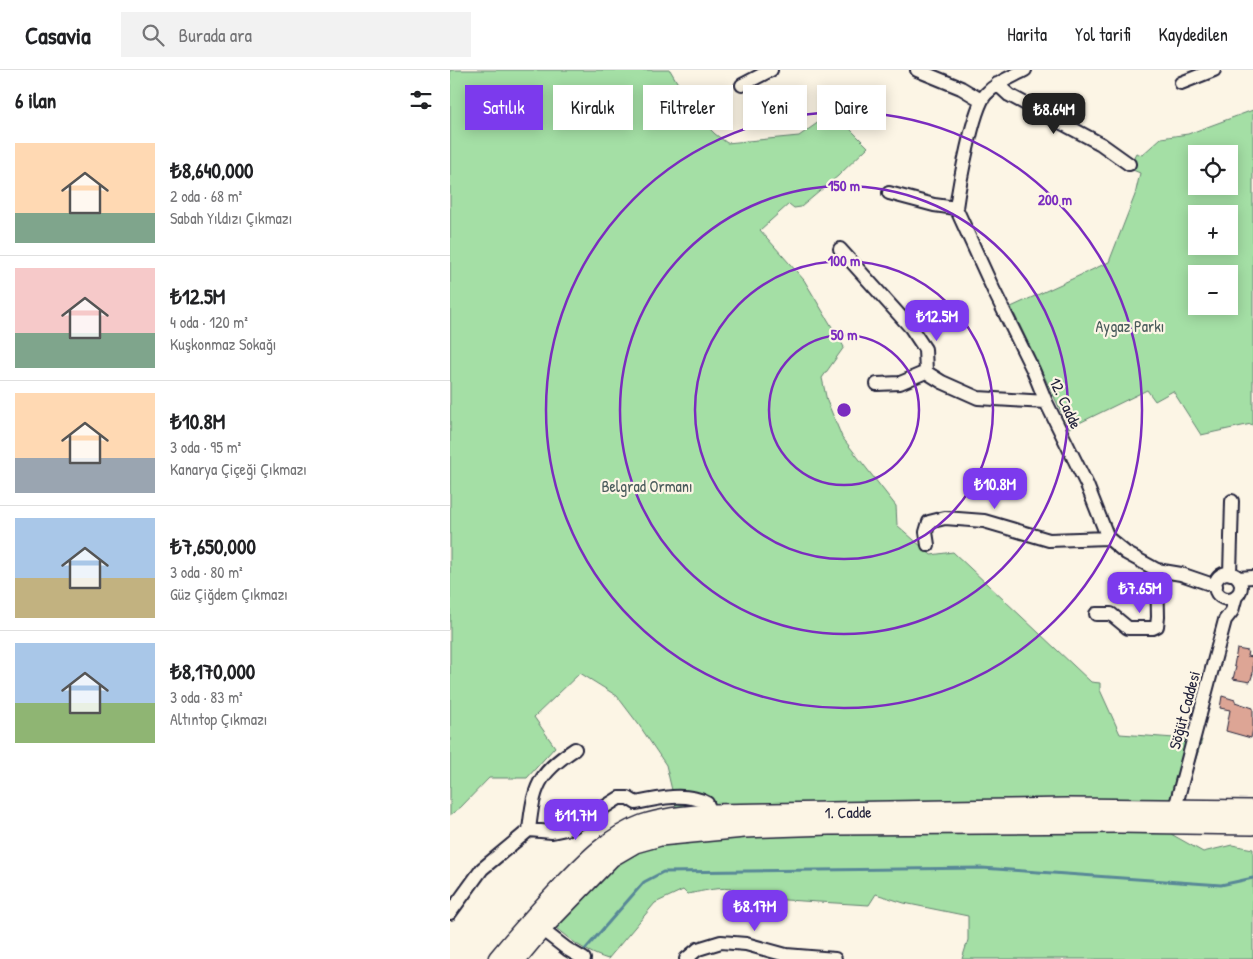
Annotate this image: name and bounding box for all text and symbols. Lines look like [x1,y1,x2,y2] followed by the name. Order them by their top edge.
[121,12,471,57] search box
[25,19,91,51] text: Casavia
[139,21,167,49] icon: search
[179,22,252,48] text: Burada ara
[1007,22,1047,47] text: Harita
[1075,22,1131,47] text: Yol tarifi
[1159,22,1228,47] text: Kaydedilen
[465,85,543,130] chip: Satılık
[553,85,633,130] chip: Kiralık
[643,85,733,130] chip: Filtreler
[743,85,807,130] chip: Yeni
[817,85,886,130] chip: Daire
[15,86,56,115] text: 6 ilan
[407,86,435,114] icon: filters
[1013,92,1095,135] pin: ₺8.64M
[1033,98,1075,120] text: ₺8.64M
[1188,145,1238,315] map controls
[1188,145,1238,195] button: locate
[170,156,253,185] text: ₺8,640,000
[55,163,115,223] icon: home
[828,175,860,196] text: 150 m
[170,185,242,207] text: 2 oda · 68 m²
[1038,189,1072,210] text: 200 m
[1188,205,1238,255] button: +
[170,207,292,229] text: Sabah Yıldızı Çıkmazı
[828,250,860,271] text: 100 m
[1188,265,1238,315] button: −
[170,282,225,311] text: ₺12.5M
[55,288,115,348] icon: home
[896,300,978,342] pin: ₺12.5M
[916,305,958,327] text: ₺12.5M
[170,311,248,333] text: 4 oda · 120 m²
[1096,315,1164,337] park label: Aygaz Parkı
[831,324,857,345] text: 50 m
[170,333,276,355] text: Kuşkonmaz Sokağı
[1045,374,1088,433] street label: 12. Cadde
[835,401,853,419] centre of rings
[170,407,225,436] text: ₺10.8M
[55,413,115,473] icon: home
[170,436,241,458] text: 3 oda · 95 m²
[170,458,307,480] text: Kanarya Çiçeği Çıkmazı
[954,468,1036,510] pin: ₺10.8M
[974,473,1016,495] text: ₺10.8M
[601,475,693,497] park label: Belgrad Ormanı
[170,532,256,561] text: ₺7,650,000
[55,538,115,598] icon: home
[170,561,243,583] text: 3 oda · 80 m²
[1099,572,1181,614] pin: ₺7.65M
[1118,577,1162,599] text: ₺7.65M
[170,583,288,605] text: Güz Çiğdem Çıkmazı
[170,657,255,686] text: ₺8,170,000
[55,663,115,723] icon: home
[1163,668,1205,752] street label: Söğüt Caddesi
[170,686,243,708] text: 3 oda · 83 m²
[170,708,267,730] text: Altıntop Çıkmazı
[535,798,617,841] pin: ₺11.7M
[824,801,872,823] street label: 1. Cadde
[555,804,597,826] text: ₺11.7M
[714,890,796,932] pin: ₺8.17M
[734,895,776,917] text: ₺8.17M

